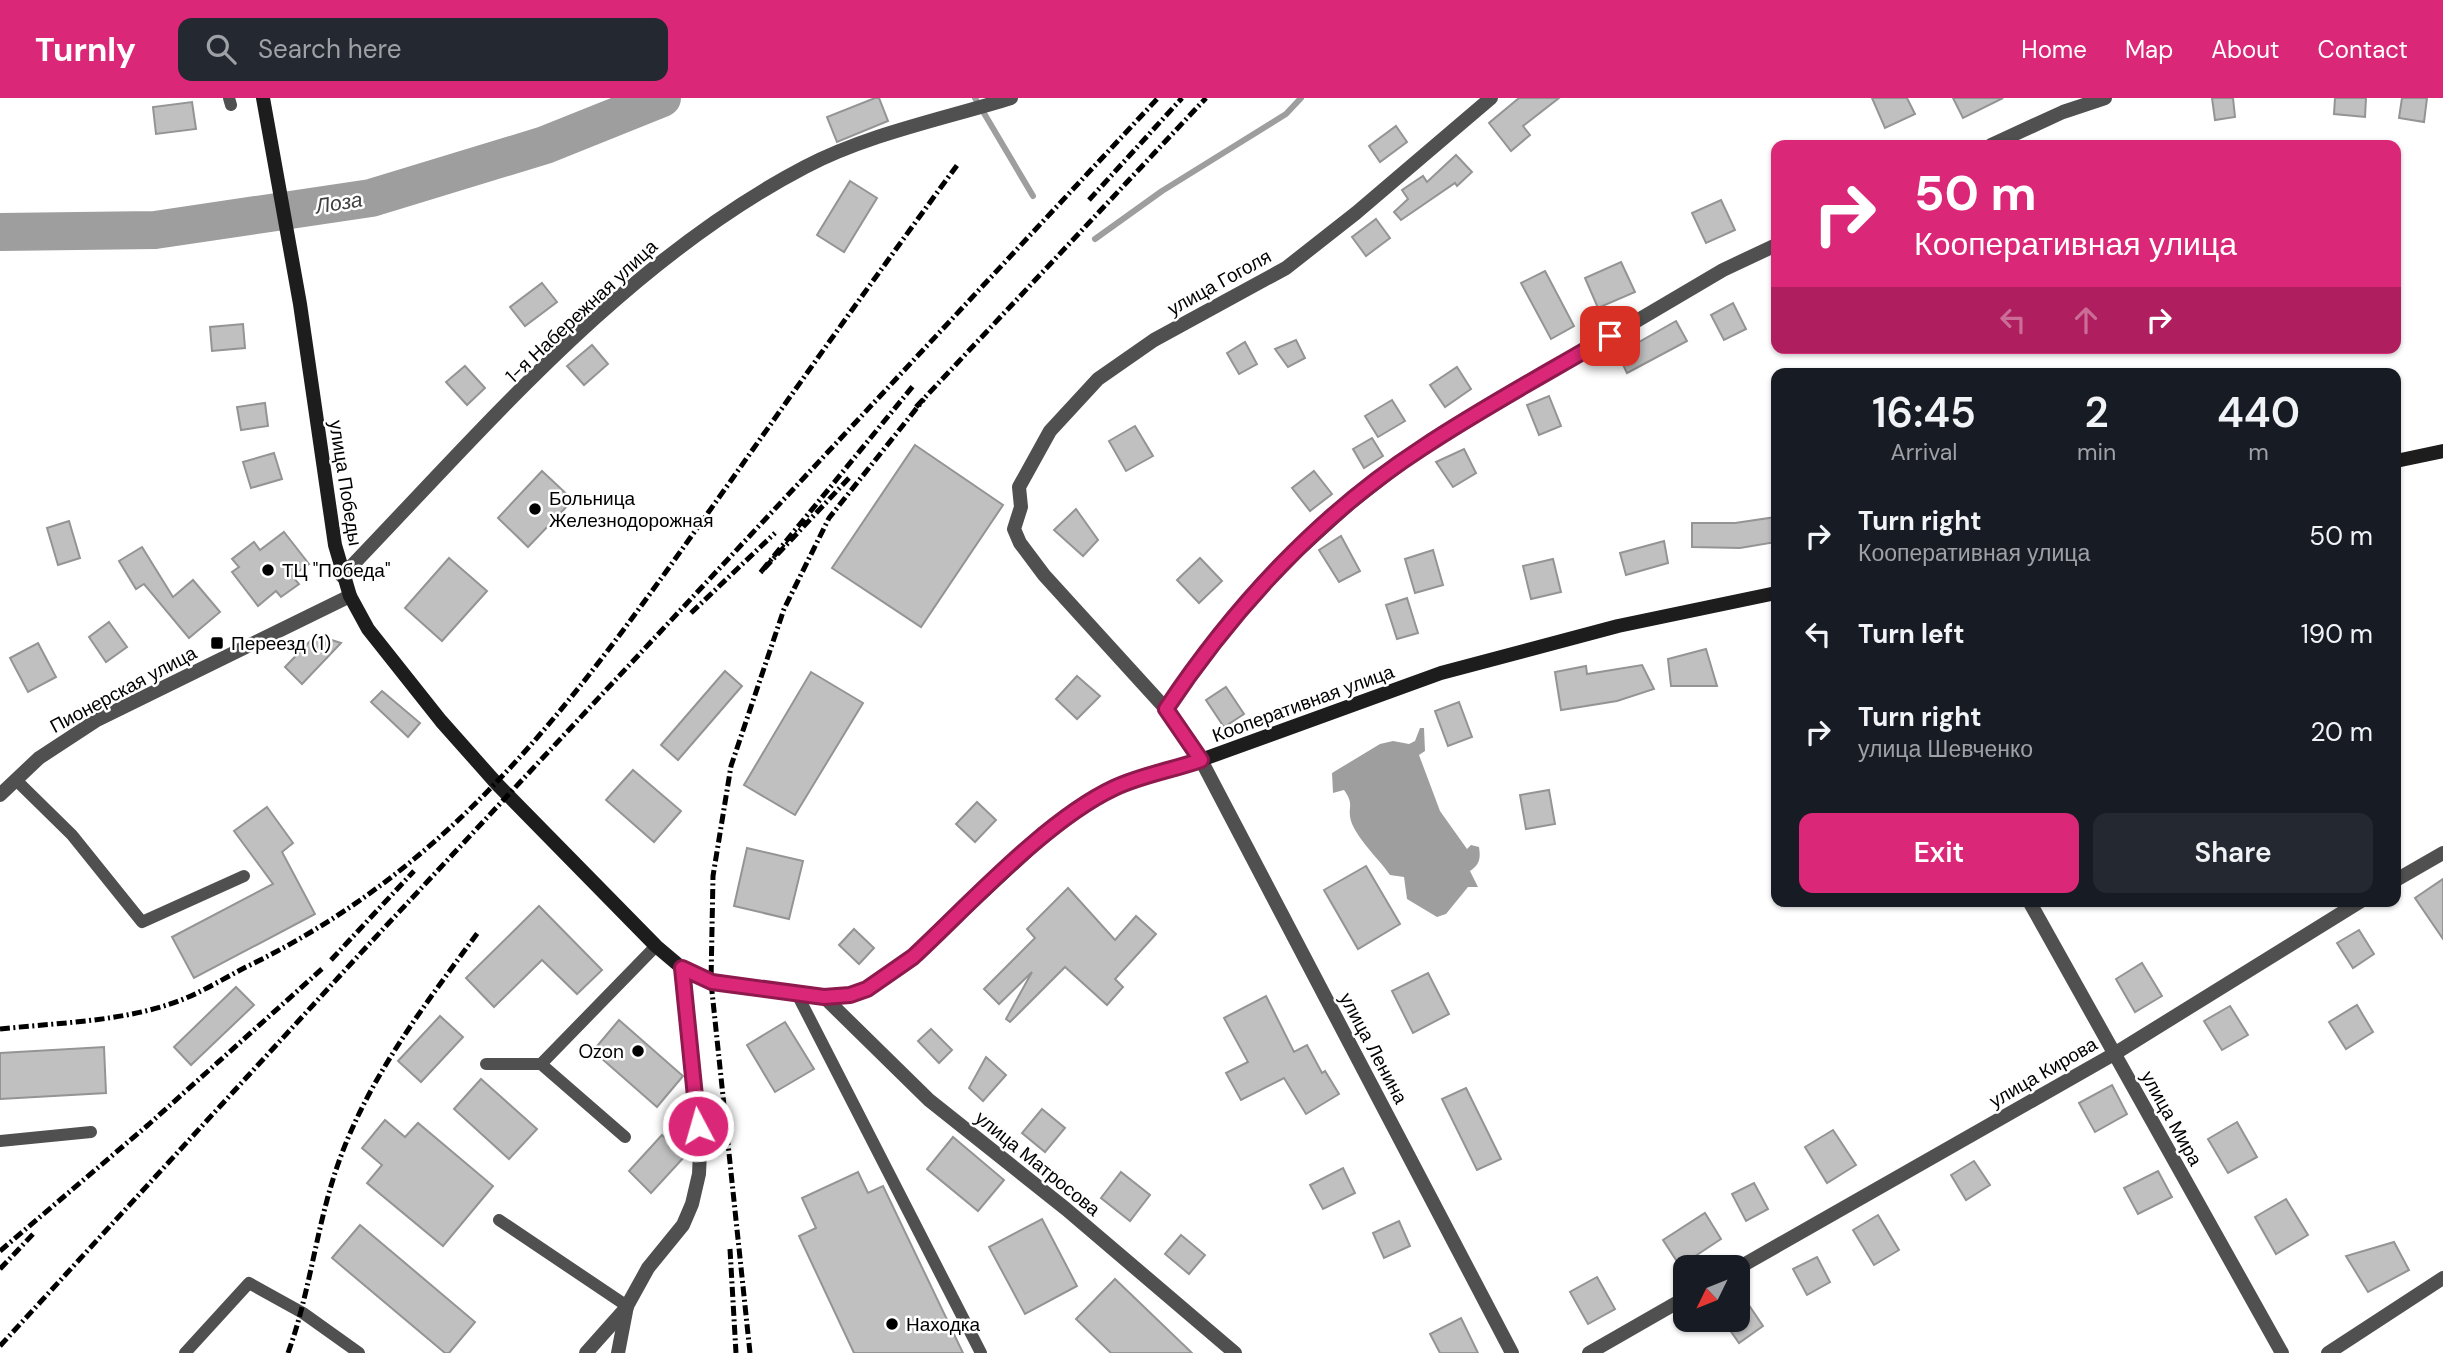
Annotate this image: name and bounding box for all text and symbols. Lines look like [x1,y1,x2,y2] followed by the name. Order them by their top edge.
[178,18,668,81] search box
[35,28,136,71] text: Turnly
[202,30,240,68] icon: search
[258,32,401,66] text: Search here
[2021,34,2087,65] text: Home
[2125,34,2173,65] text: Map
[2211,34,2280,65] text: About
[2318,34,2408,65] text: Contact
[1914,161,2037,225] text: 50 m
[1799,168,1890,259] icon: right
[312,185,364,221] water label: Лоза
[1914,223,2237,265] text: Кооперативная улица
[500,234,663,388] street label: 1-я Набережная улица
[1163,244,1276,321] street label: улица Гоголя
[1994,301,2032,339] icon: left
[2067,301,2105,339] icon: ahead
[2140,301,2178,339] icon: right
[1580,306,1640,366] pin
[1591,317,1629,355] icon: arrive
[1872,385,1976,440] text: 16:45
[2084,385,2109,440] text: 2
[2217,385,2300,440] text: 440
[323,418,368,548] street label: улица Победы
[1890,437,1957,467] text: Arrival
[2077,437,2116,467] text: min
[2248,437,2269,467] text: m
[549,486,713,533] place label: Больница Железнодорожная
[527,501,543,517] marker: Больница Железнодорожная
[1858,504,1982,538] text: Turn right
[1799,517,1837,555] icon: right
[2309,519,2373,553] text: 50 m
[1858,538,2090,568] text: Кооперативная улица
[282,558,390,583] place label: ТЦ "Победа"
[260,562,276,578] marker: ТЦ "Победа"
[1799,615,1837,653] icon: left
[1858,617,1965,651] text: Turn left
[2301,617,2373,651] text: 190 m
[231,631,331,656] place label: Переезд (1)
[209,635,225,651] marker: Переезд (1)
[45,640,201,739] street label: Пионерская улица
[1209,659,1398,748] street label: Кооперативная улица
[1858,700,1982,734] text: Turn right
[1799,713,1837,751] icon: right
[2310,715,2373,749] text: 20 m
[1858,734,2033,764] text: улица Шевченко
[1799,813,2079,893] button: Exit
[2093,813,2373,893] button: Share
[1334,988,1414,1109] street label: улица Ленина
[1985,1031,2102,1113] street label: улица Кирова
[578,1039,624,1064] place label: Ozon
[630,1043,646,1059] marker: Ozon
[2135,1066,2208,1171] street label: улица Мира
[661,1089,735,1163] position arrow
[970,1105,1106,1222] street label: улица Матросова
[1673,1255,1750,1332] north arrow
[1673,1255,1750,1332] map controls
[906,1312,981,1337] place label: Находка
[884,1316,900,1332] marker: Находка

